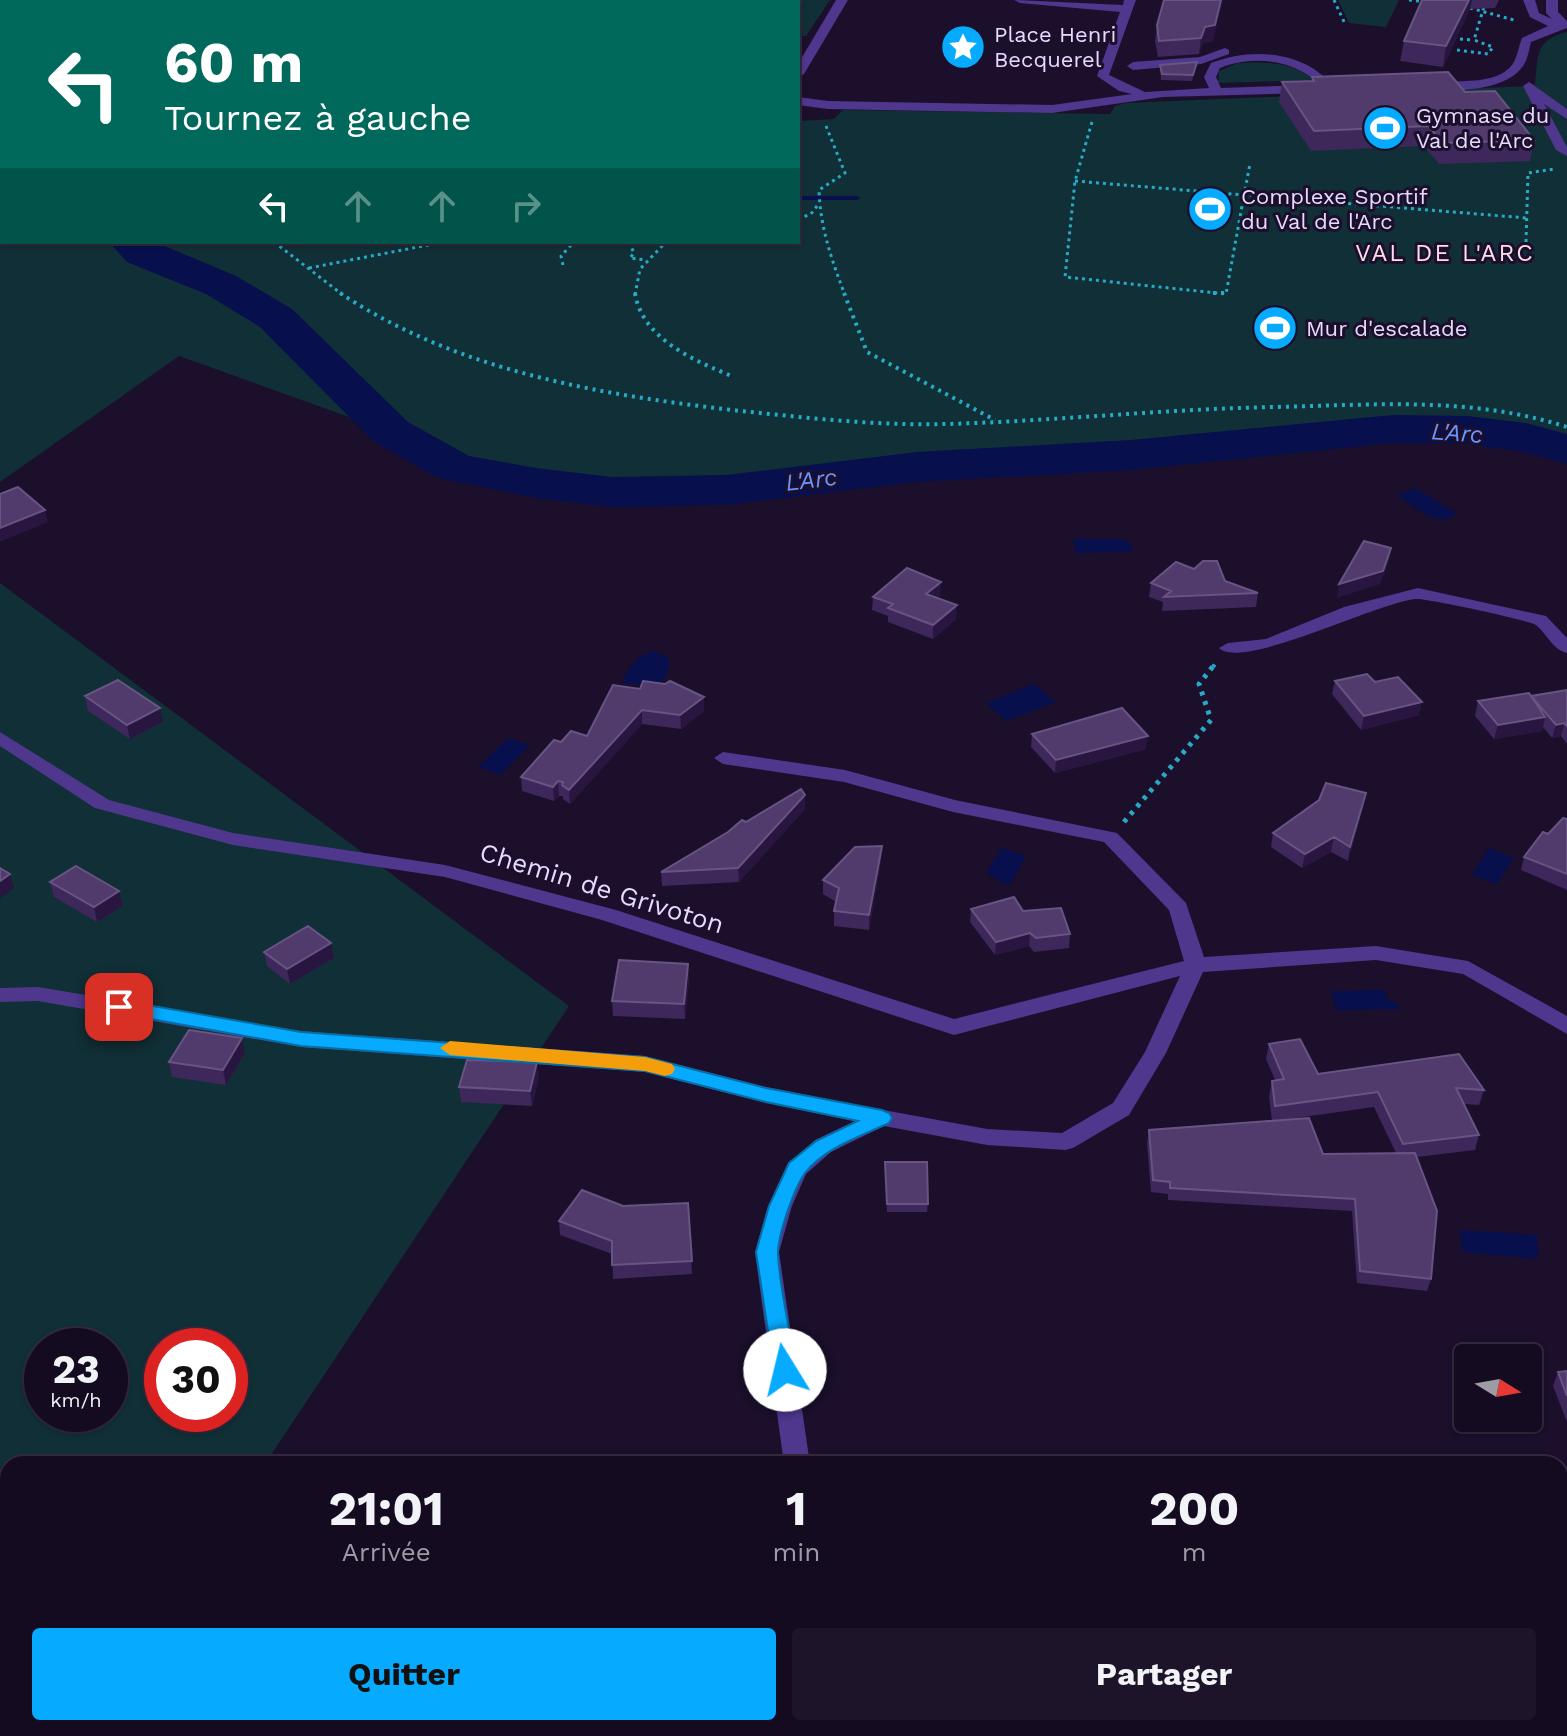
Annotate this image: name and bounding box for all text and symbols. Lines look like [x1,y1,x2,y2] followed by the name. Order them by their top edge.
[994,22,1116,72] place label: Place Henri Becquerel
[939,23,987,71] place icon: Place Henri Becquerel
[164,30,303,96] text: 60 m
[32,32,136,136] icon: left
[164,97,472,139] text: Tournez à gauche
[1416,103,1549,153] place label: Gymnase du Val de l'Arc
[1361,104,1409,152] sports icon: Gymnase du Val de l'Arc
[252,184,296,228] icon: left
[336,184,380,228] icon: ahead
[420,184,464,228] icon: ahead
[504,184,548,228] icon: right
[1241,184,1428,234] place label: Complexe Sportif du Val de l'Arc
[1186,185,1234,233] sports icon: Complexe Sportif du Val de l'Arc
[1355,239,1535,267] district label: VAL DE L'ARC
[1251,304,1299,352] sports icon: Mur d'escalade
[1306,316,1467,341] place label: Mur d'escalade
[1430,417,1484,449] water label: L'Arc
[784,463,838,497] water label: L'Arc
[476,837,728,939] street label: Chemin de Grivoton
[85,973,153,1041] pin
[97,985,141,1029] icon: arrive
[144,1328,248,1432] speed limit sign: 30
[743,1328,827,1412] position arrow
[1454,1344,1542,1432] north arrow
[1454,1344,1542,1432] map controls
[52,1346,100,1393] text: 23
[50,1388,102,1412] text: km/h
[329,1480,444,1537] text: 21:01
[786,1480,807,1537] text: 1
[1149,1480,1239,1537] text: 200
[342,1537,431,1567] text: Arrivée
[773,1537,820,1567] text: min
[1182,1537,1207,1567] text: m
[32,1628,776,1720] button: Quitter
[792,1628,1536,1720] button: Partager

